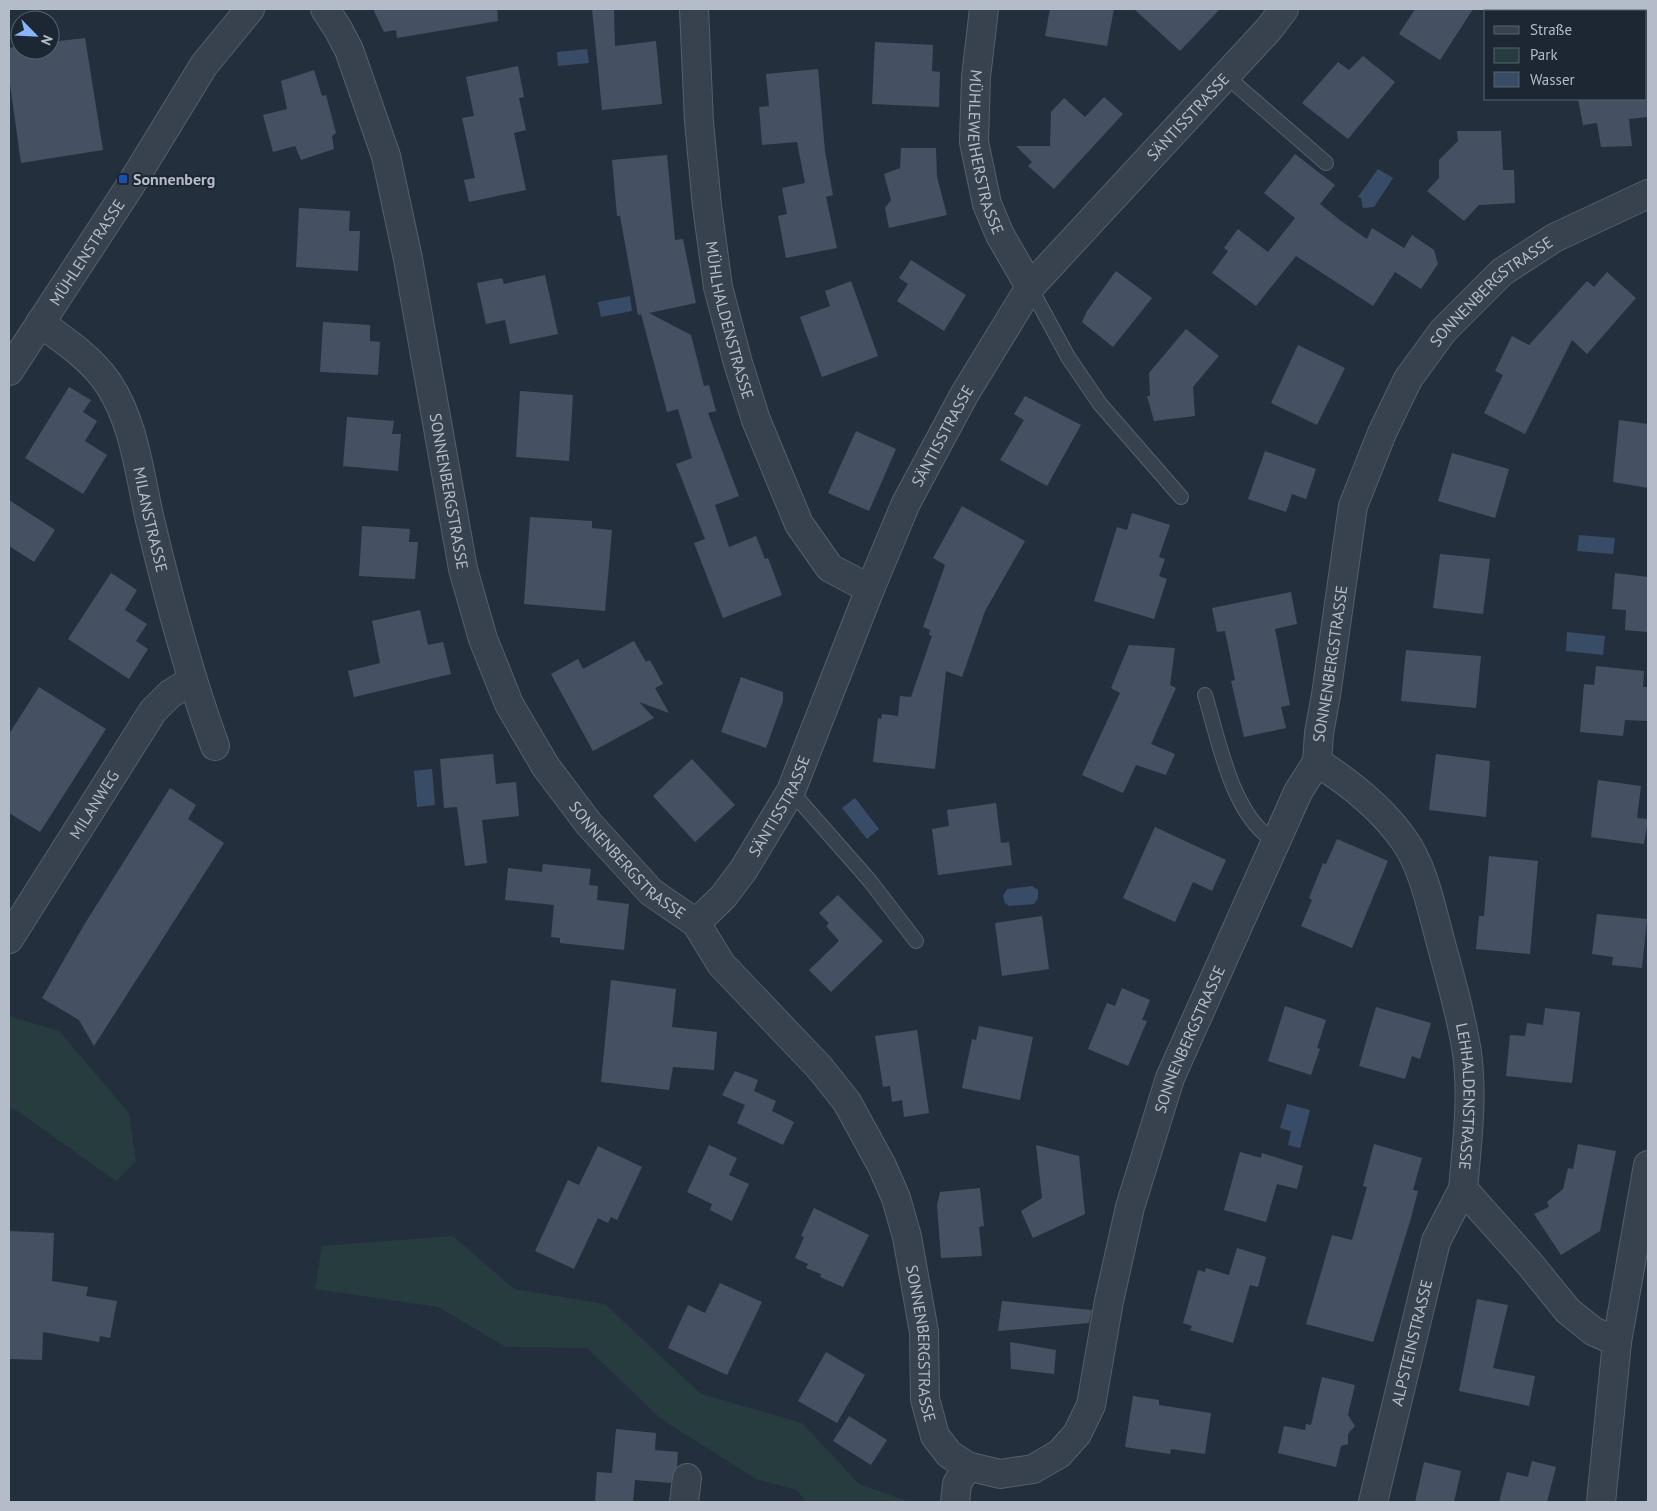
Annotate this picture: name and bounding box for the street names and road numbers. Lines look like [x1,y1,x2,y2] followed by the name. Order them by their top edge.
[964,69,1009,237] street label: MÜHLEWEIHERSTRASSE
[1142,69,1233,165] street label: SÄNTISSTRASSE
[45,195,129,309] street label: MÜHLENSTRASSE
[1425,232,1556,350] street label: SONNENBERGSTRASSE
[702,240,759,401] street label: MÜHLHALDENSTRASSE
[907,381,978,490] street label: SÄNTISSTRASSE
[426,411,473,571] street label: SONNENBERGSTRASSE
[129,465,172,574] street label: MILANSTRASSE
[1308,584,1352,743] street label: SONNENBERGSTRASSE
[744,752,814,860] street label: SÄNTISSTRASSE
[65,766,123,843] street label: MILANWEG
[565,797,690,923] street label: SONNENBERGSTRASSE
[1150,962,1229,1116] street label: SONNENBERGSTRASSE
[1452,1021,1480,1171] street label: LEHHALDENSTRASSE
[902,1263,941,1424] street label: SONNENBERGSTRASSE
[1387,1277,1436,1408] street label: ALPSTEINSTRASSE

